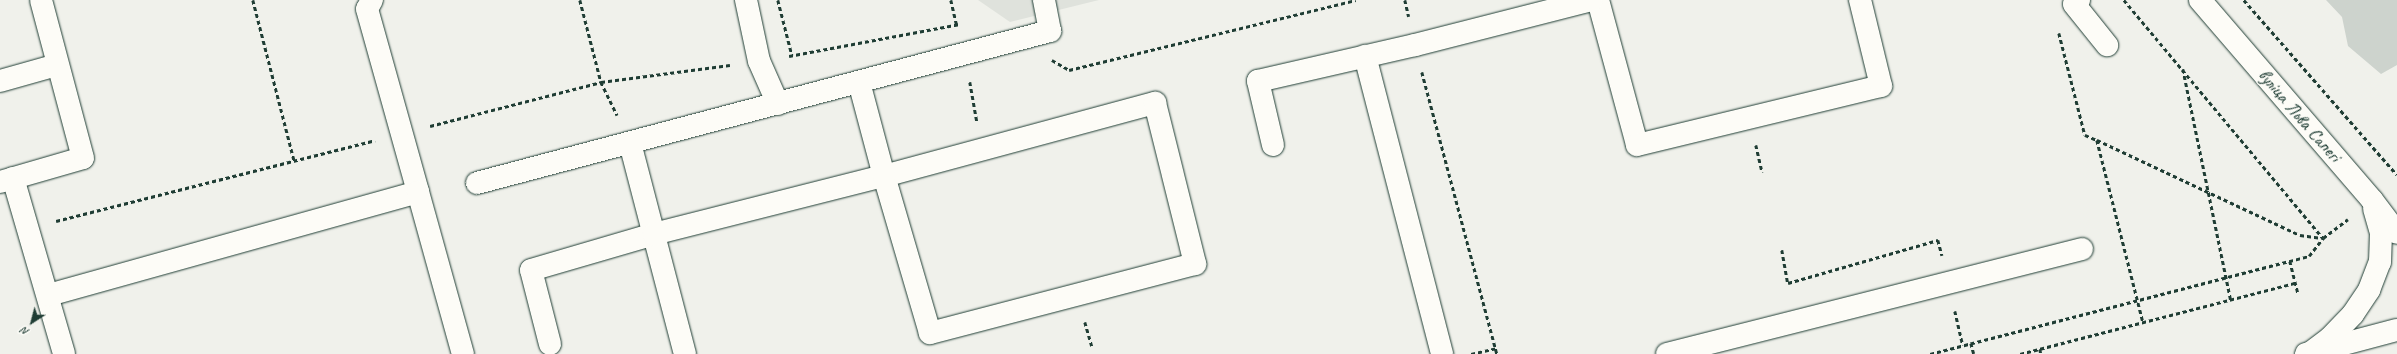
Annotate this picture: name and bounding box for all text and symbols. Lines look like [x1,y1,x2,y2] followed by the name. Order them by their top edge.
[2252,64,2346,168] street label: вуліца Льва Сапегі
[12,302,52,342] north arrow
[18,324,32,339] text: N

